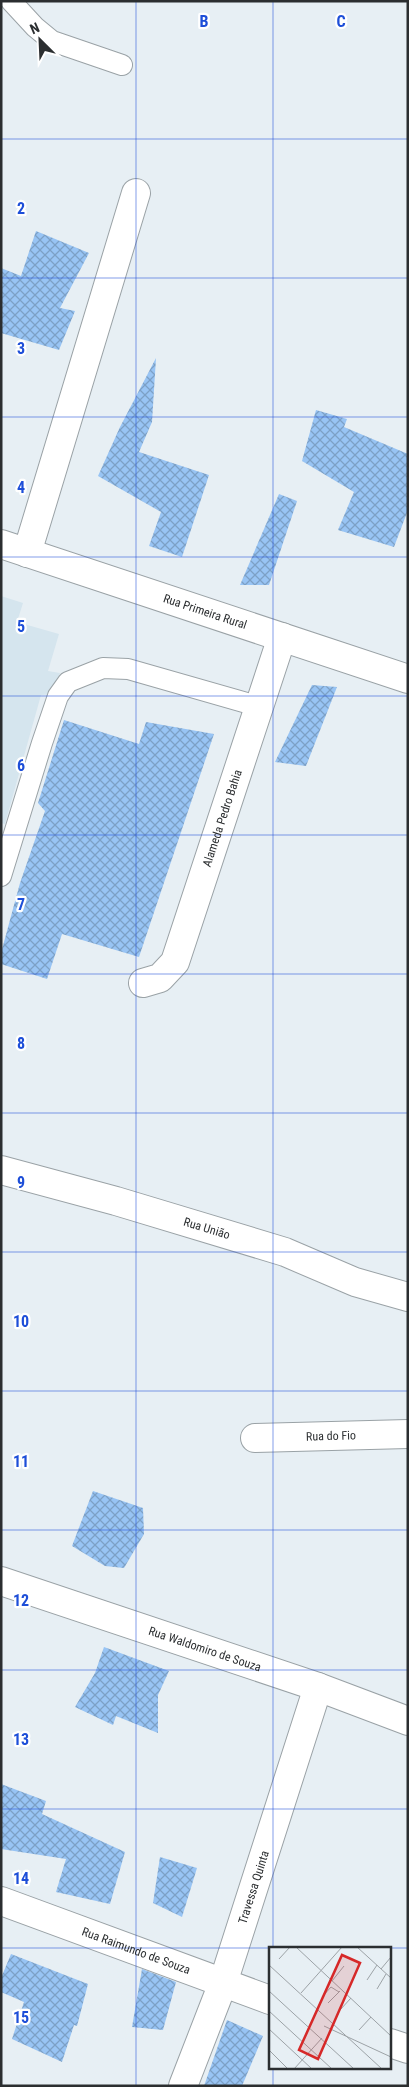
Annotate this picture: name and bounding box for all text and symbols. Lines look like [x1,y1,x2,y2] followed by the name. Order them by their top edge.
[200,12,209,31] text: B
[336,12,346,31] text: C
[15,15,65,65] north arrow
[28,19,42,37] text: N
[17,199,25,218] text: 2
[17,339,25,358] text: 3
[17,478,25,497] text: 4
[161,591,249,632] street label: Rua Primeira Rural
[17,617,25,636] text: 5
[17,756,25,775] text: 6
[200,768,245,869] street label: Alameda Pedro Bahia
[17,895,25,914] text: 7
[17,1034,25,1053] text: 8
[17,1173,25,1192] text: 9
[182,1215,232,1242] street label: Rua União
[13,1312,29,1331] text: 10
[306,1428,356,1444] street label: Rua do Fio
[13,1452,29,1471] text: 11
[13,1591,29,1610] text: 12
[147,1624,263,1675] street label: Rua Waldomiro de Souza
[13,1730,29,1749] text: 13
[235,1849,272,1926] street label: Travessa Quinta
[13,1869,29,1888] text: 14
[80,1924,193,1977] street label: Rua Raimundo de Souza
[269,1947,392,2070] inset map
[13,2008,29,2027] text: 15

